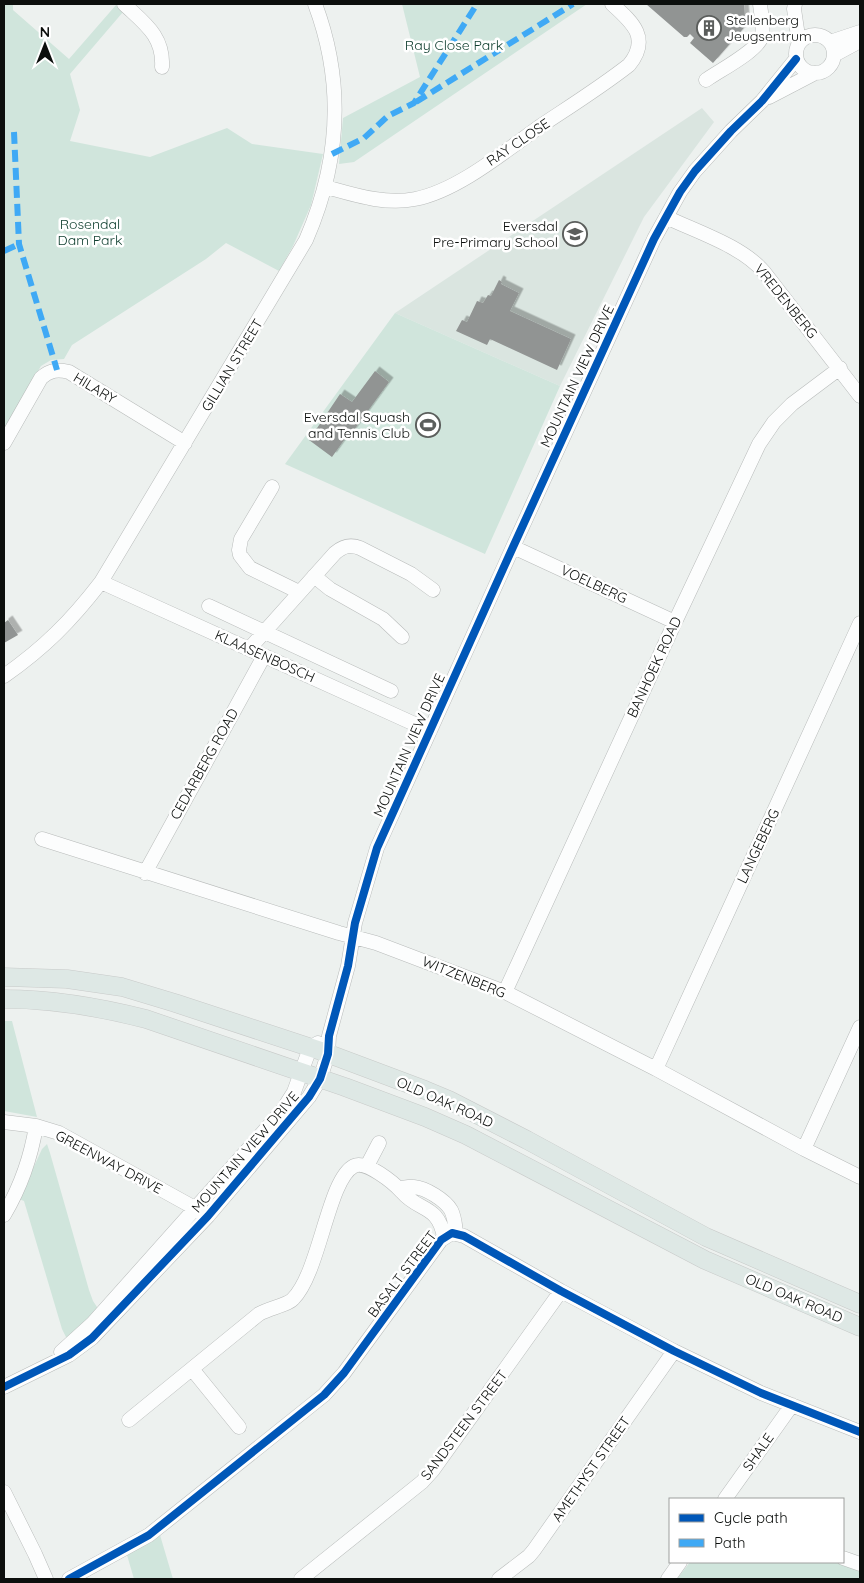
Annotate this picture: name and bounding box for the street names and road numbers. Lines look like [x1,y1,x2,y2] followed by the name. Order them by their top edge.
[483,114,553,170] street label: RAY CLOSE
[750,260,822,342] street label: VREDENBERG
[536,302,618,450] street label: MOUNTAIN VIEW DRIVE
[197,315,267,415] street label: GILLIAN STREET
[70,368,120,408] street label: HILARY
[558,561,630,607] street label: VOELBERG
[623,614,685,720] street label: BANHOEK ROAD
[212,626,318,686] street label: KLAASENBOSCH
[369,670,449,820] street label: MOUNTAIN VIEW DRIVE
[166,705,242,823] street label: CEDARBERG ROAD
[733,806,783,886] street label: LANGEBERG
[420,952,508,1002] street label: WITZENBERG
[394,1073,496,1131] street label: OLD OAK ROAD
[187,1088,303,1216] street label: MOUNTAIN VIEW DRIVE
[52,1126,166,1198] street label: GREENWAY DRIVE
[363,1227,441,1321] street label: BASALT STREET
[743,1269,845,1327] street label: OLD OAK ROAD
[417,1366,511,1484] street label: SANDSTEEN STREET
[548,1413,634,1525] street label: AMETHYST STREET
[738,1429,778,1475] street label: SHALE

